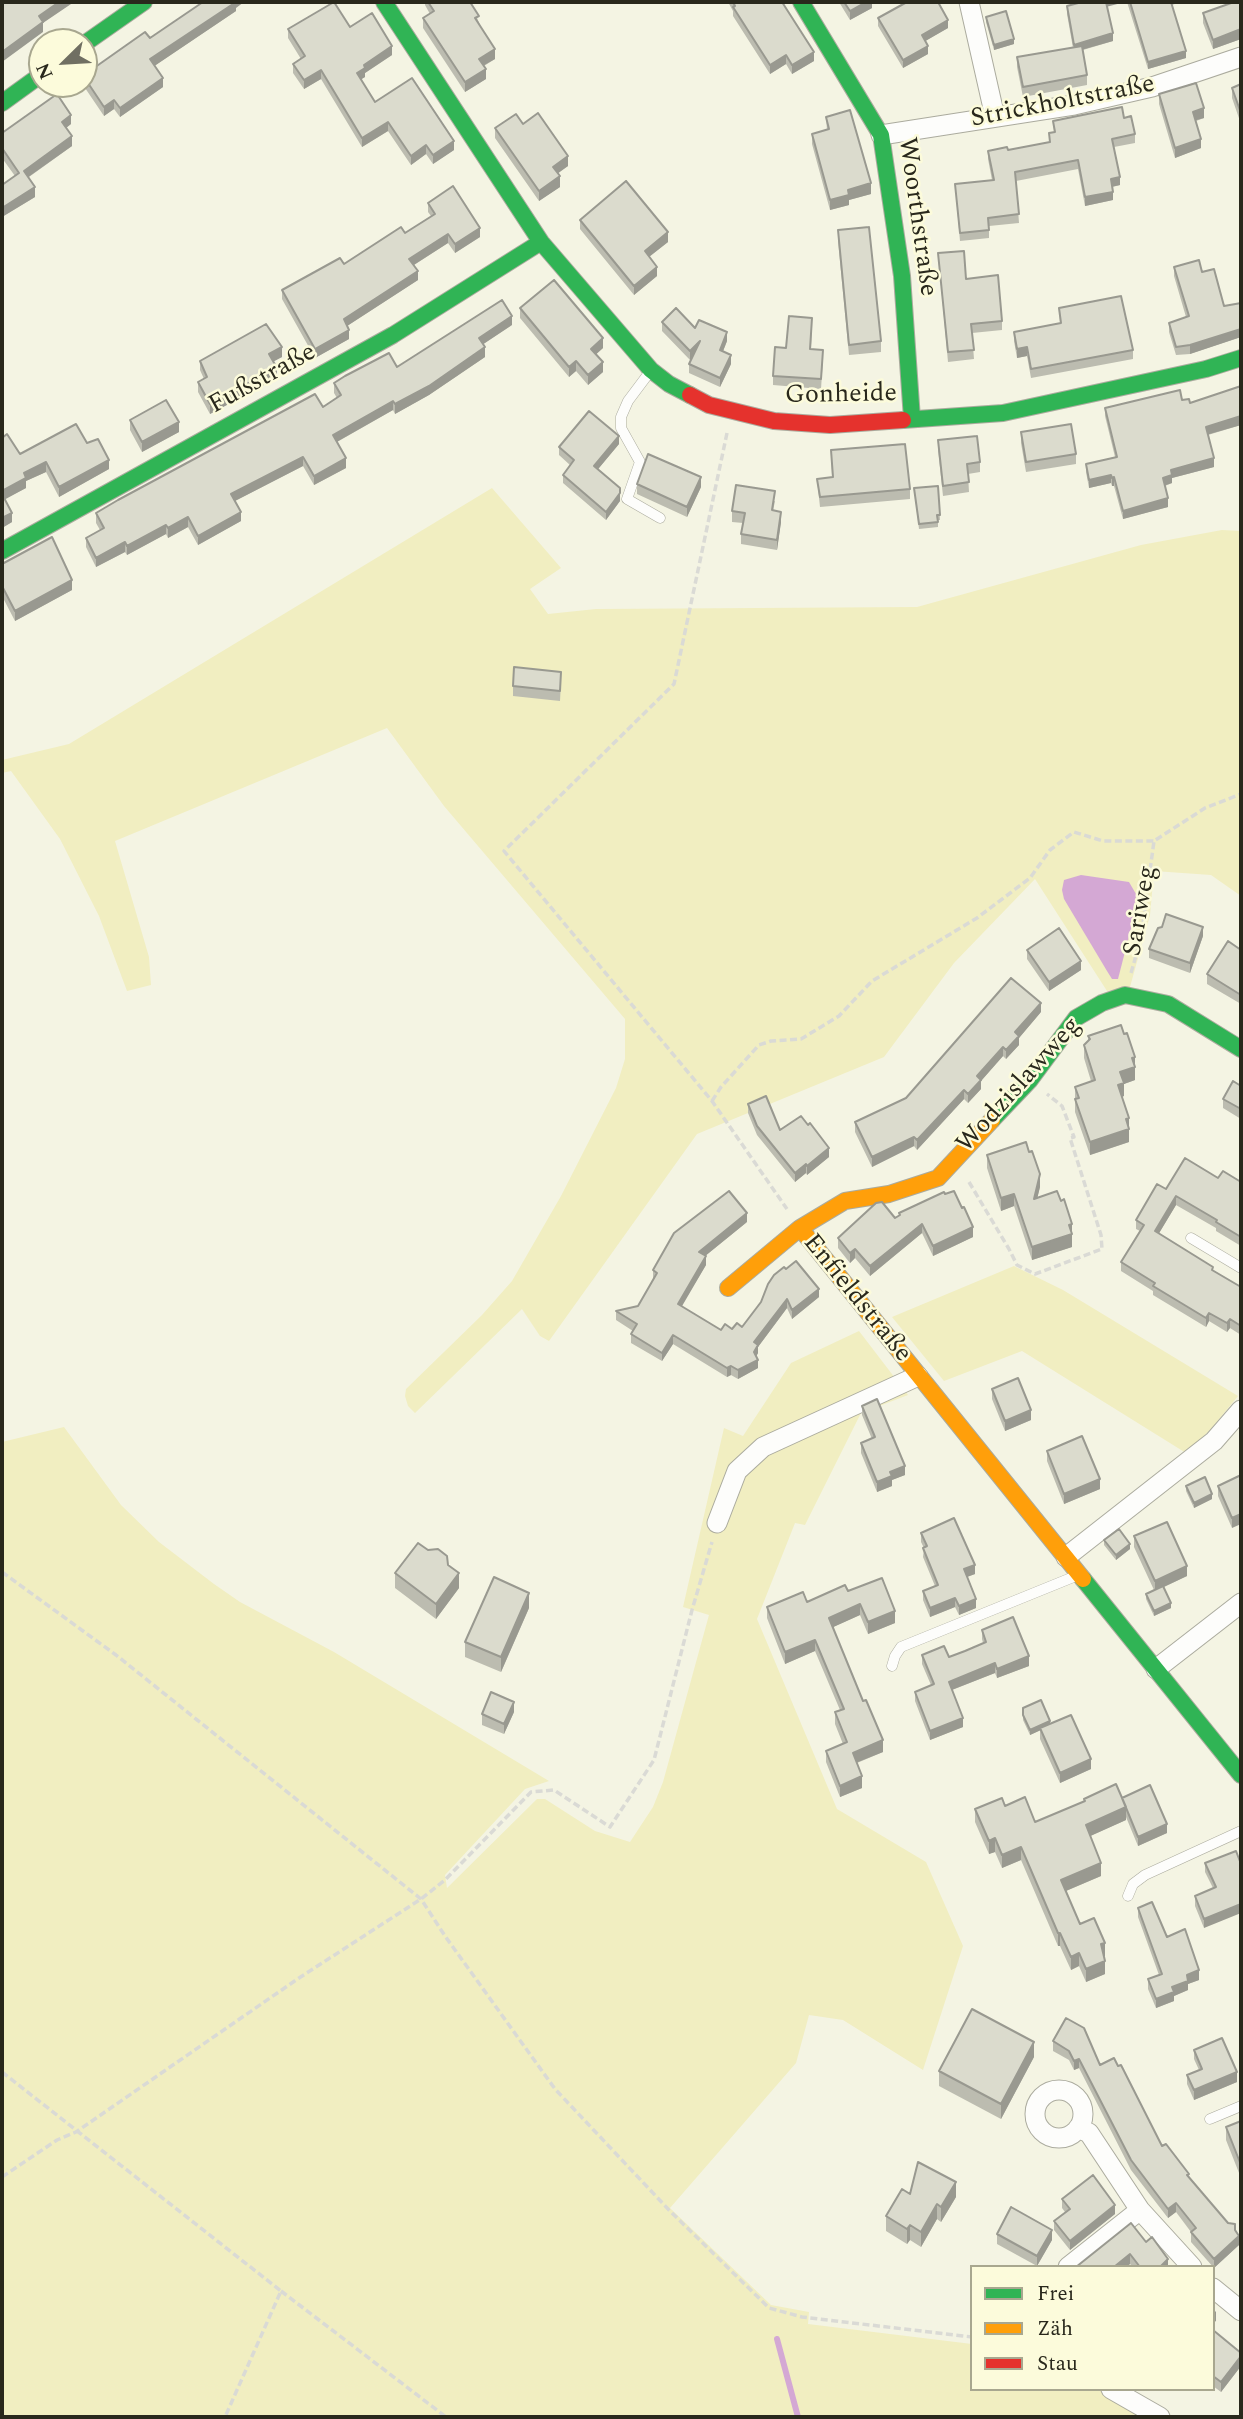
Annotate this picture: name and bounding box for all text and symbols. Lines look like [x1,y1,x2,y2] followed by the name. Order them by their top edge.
[28,28,98,98] north arrow
[29,58,62,84] text: N
[968,70,1158,136] street label: Strickholtstraße
[889,136,943,298] street label: Woorthstraße
[204,338,322,422] street label: Fußstraße
[785,379,897,413] street label: Gonheide
[1119,863,1165,959] street label: Sariweg
[951,1012,1089,1160] street label: Wodzislawweg
[795,1229,917,1369] street label: Enfieldstraße
[970,2265,1215,2391] legend
[1037,2278,1074,2310] text: Frei
[1037,2313,1073,2345] text: Zäh
[1037,2348,1078,2380] text: Stau

